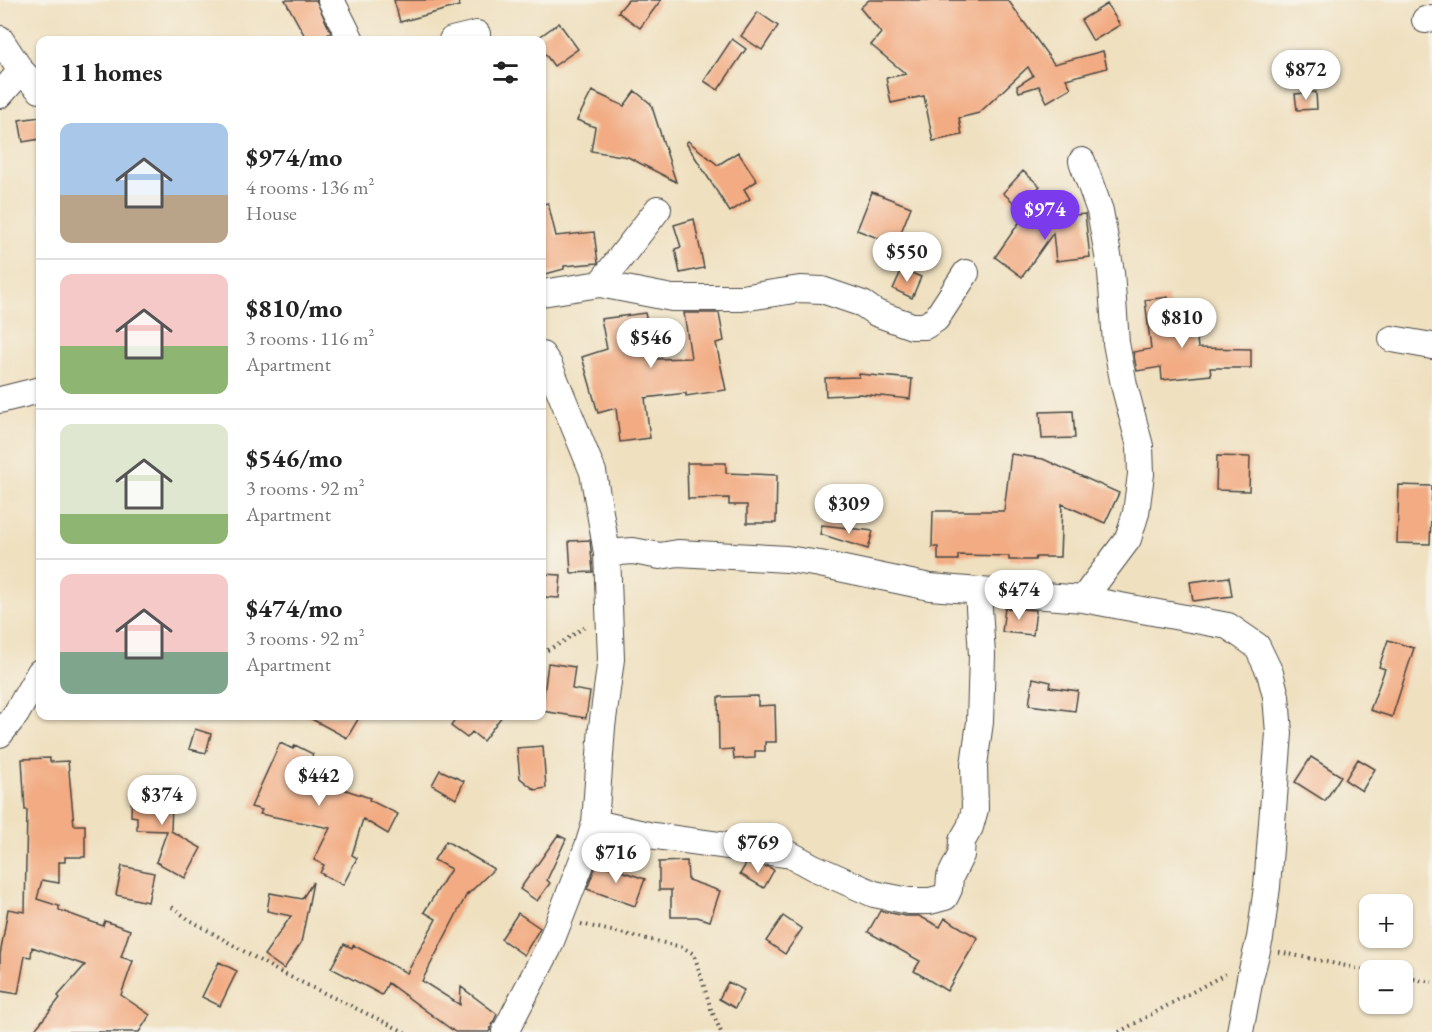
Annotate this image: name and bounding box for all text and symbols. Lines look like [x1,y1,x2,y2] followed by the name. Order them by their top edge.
[1270,50,1342,101] pin: $872
[60,55,162,89] text: 11 homes
[489,56,522,89] icon: filters
[1286,56,1326,82] text: $872
[246,140,342,174] text: $974/mo
[108,147,180,219] icon: home
[246,174,374,200] text: 4 rooms · 136 m²
[1009,190,1081,241] pin: $974
[1025,196,1065,222] text: $974
[246,200,297,226] text: House
[871,232,943,283] pin: $550
[887,238,927,264] text: $550
[246,291,342,325] text: $810/mo
[108,298,180,370] icon: home
[1146,298,1218,349] pin: $810
[1162,304,1202,330] text: $810
[615,318,687,369] pin: $546
[631,324,671,350] text: $546
[246,325,374,351] text: 3 rooms · 116 m²
[246,351,331,377] text: Apartment
[246,441,342,475] text: $546/mo
[108,448,180,520] icon: home
[246,475,365,501] text: 3 rooms · 92 m²
[813,484,885,535] pin: $309
[829,490,869,516] text: $309
[246,501,331,527] text: Apartment
[983,570,1055,621] pin: $474
[999,576,1039,602] text: $474
[246,591,342,625] text: $474/mo
[108,598,180,670] icon: home
[246,625,365,651] text: 3 rooms · 92 m²
[246,651,331,677] text: Apartment
[283,756,355,807] pin: $442
[299,762,339,788] text: $442
[126,775,198,826] pin: $374
[142,781,182,807] text: $374
[722,823,794,874] pin: $769
[738,829,778,855] text: $769
[580,833,652,884] pin: $716
[596,839,636,865] text: $716
[1359,894,1413,1014] map controls
[1359,894,1413,948] button: +
[1359,960,1413,1014] button: −

